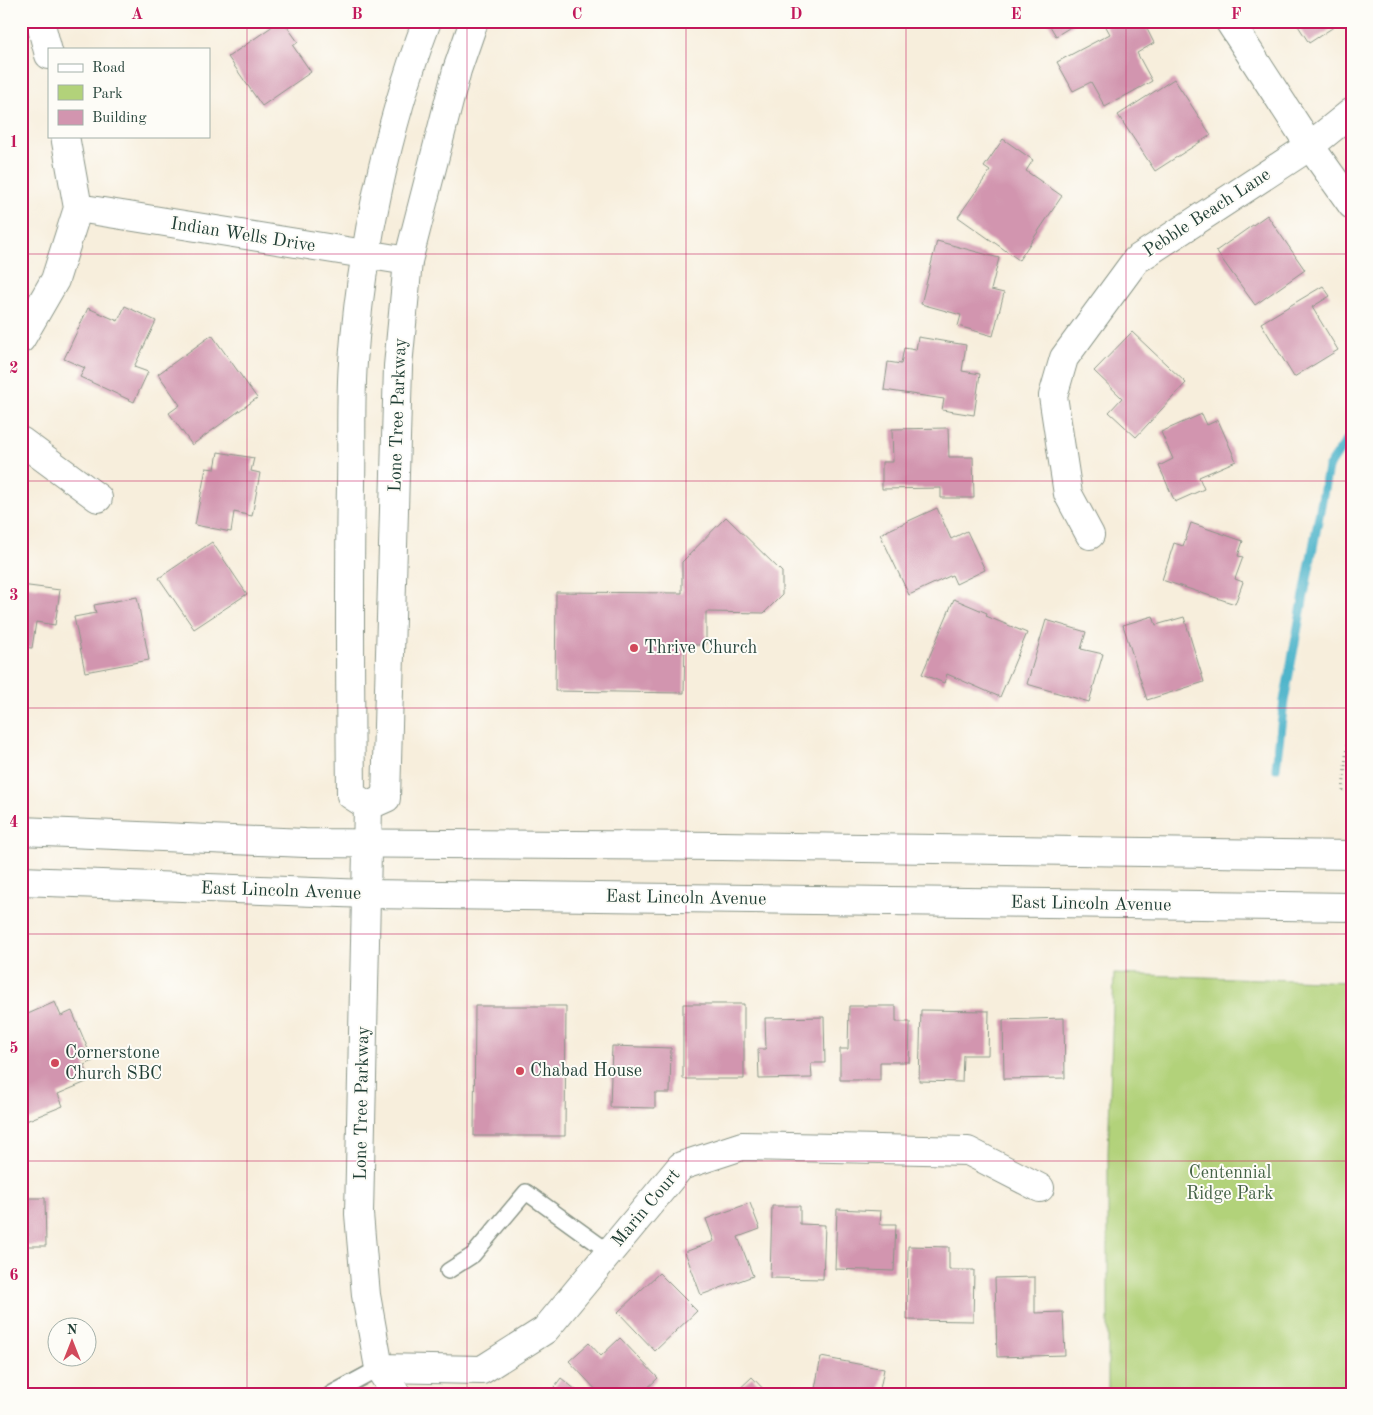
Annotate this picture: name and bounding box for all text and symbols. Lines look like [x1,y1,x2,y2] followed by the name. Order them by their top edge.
[131,7,143,23] text: A
[351,7,363,23] text: B
[572,7,582,23] text: C
[790,7,802,23] text: D
[1010,7,1022,23] text: E
[1231,7,1242,23] text: F
[48,48,210,138] legend
[92,61,126,76] text: Road
[92,87,123,102] text: Park
[92,111,147,126] text: Building
[9,135,19,151] text: 1
[1140,165,1274,261] street label: Pebble Beach Lane
[169,215,317,255] street label: Indian Wells Drive
[386,337,410,493] street label: Lone Tree Parkway
[9,361,19,377] text: 2
[9,588,19,604] text: 3
[644,639,758,657] place label: Thrive Church
[628,642,640,654] marker: Thrive Church
[9,815,19,831] text: 4
[200,879,362,903] street label: East Lincoln Avenue
[606,888,766,908] street label: East Lincoln Avenue
[1011,894,1171,914] street label: East Lincoln Avenue
[352,1025,372,1180] street label: Lone Tree Parkway
[9,1041,19,1057] text: 5
[65,1044,162,1083] place label: Cornerstone Church SBC
[49,1057,61,1069] marker: Cornerstone Church SBC
[530,1062,642,1080] place label: Chabad House
[514,1065,526,1077] marker: Chabad House
[1186,1164,1274,1203] park label: Centennial Ridge Park
[608,1166,684,1250] street label: Marin Court
[9,1268,19,1284] text: 6
[48,1318,98,1368] north arrow
[67,1323,78,1337] text: N

